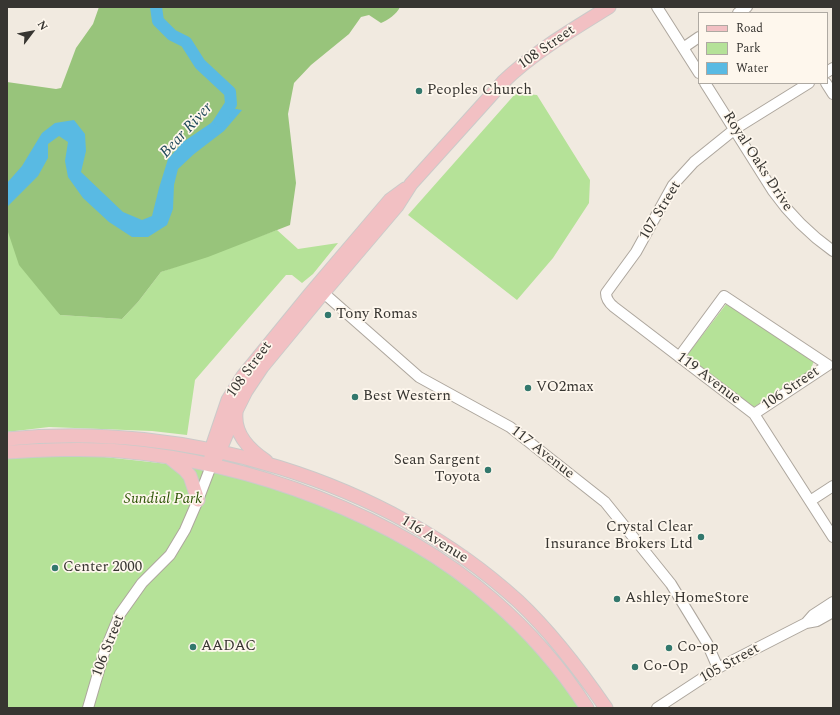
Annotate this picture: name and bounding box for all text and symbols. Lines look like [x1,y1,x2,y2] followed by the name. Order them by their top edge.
[12,12,52,52] north arrow
[698,12,828,84] legend
[33,17,52,34] text: N
[736,19,763,38] text: Road
[515,22,579,74] street label: 108 Street
[736,39,761,58] text: Park
[736,59,768,78] text: Water
[427,82,532,100] place label: Peoples Church
[414,86,424,96] marker: Peoples Church
[157,99,217,163] water label: Bear River
[718,109,796,215] street label: Royal Oaks Drive
[636,178,686,244] street label: 107 Street
[336,306,418,324] place label: Tony Romas
[323,310,333,320] marker: Tony Romas
[223,338,277,402] street label: 108 Street
[672,349,744,409] street label: 119 Avenue
[759,363,823,415] street label: 106 Street
[536,379,594,397] place label: VO2max
[523,383,533,393] marker: VO2max
[363,388,451,406] place label: Best Western
[350,392,360,402] marker: Best Western
[507,423,577,483] street label: 117 Avenue
[394,452,480,487] place label: Sean Sargent Toyota
[483,465,493,475] marker: Sean Sargent Toyota
[124,491,202,509] park label: Sundial Park
[397,512,471,568] street label: 116 Avenue
[545,519,693,554] place label: Crystal Clear Insurance Brokers Ltd
[696,532,706,542] marker: Crystal Clear Insurance Brokers Ltd
[63,559,142,577] place label: Center 2000
[50,563,60,573] marker: Center 2000
[625,590,749,608] place label: Ashley HomeStore
[612,594,622,604] marker: Ashley HomeStore
[89,612,129,680] street label: 106 Street
[201,638,256,656] place label: AADAC
[677,639,719,657] place label: Co-op
[697,640,763,688] street label: 105 Street
[188,642,198,652] marker: AADAC
[664,643,674,653] marker: Co-op
[643,658,688,676] place label: Co-Op
[630,662,640,672] marker: Co-Op

